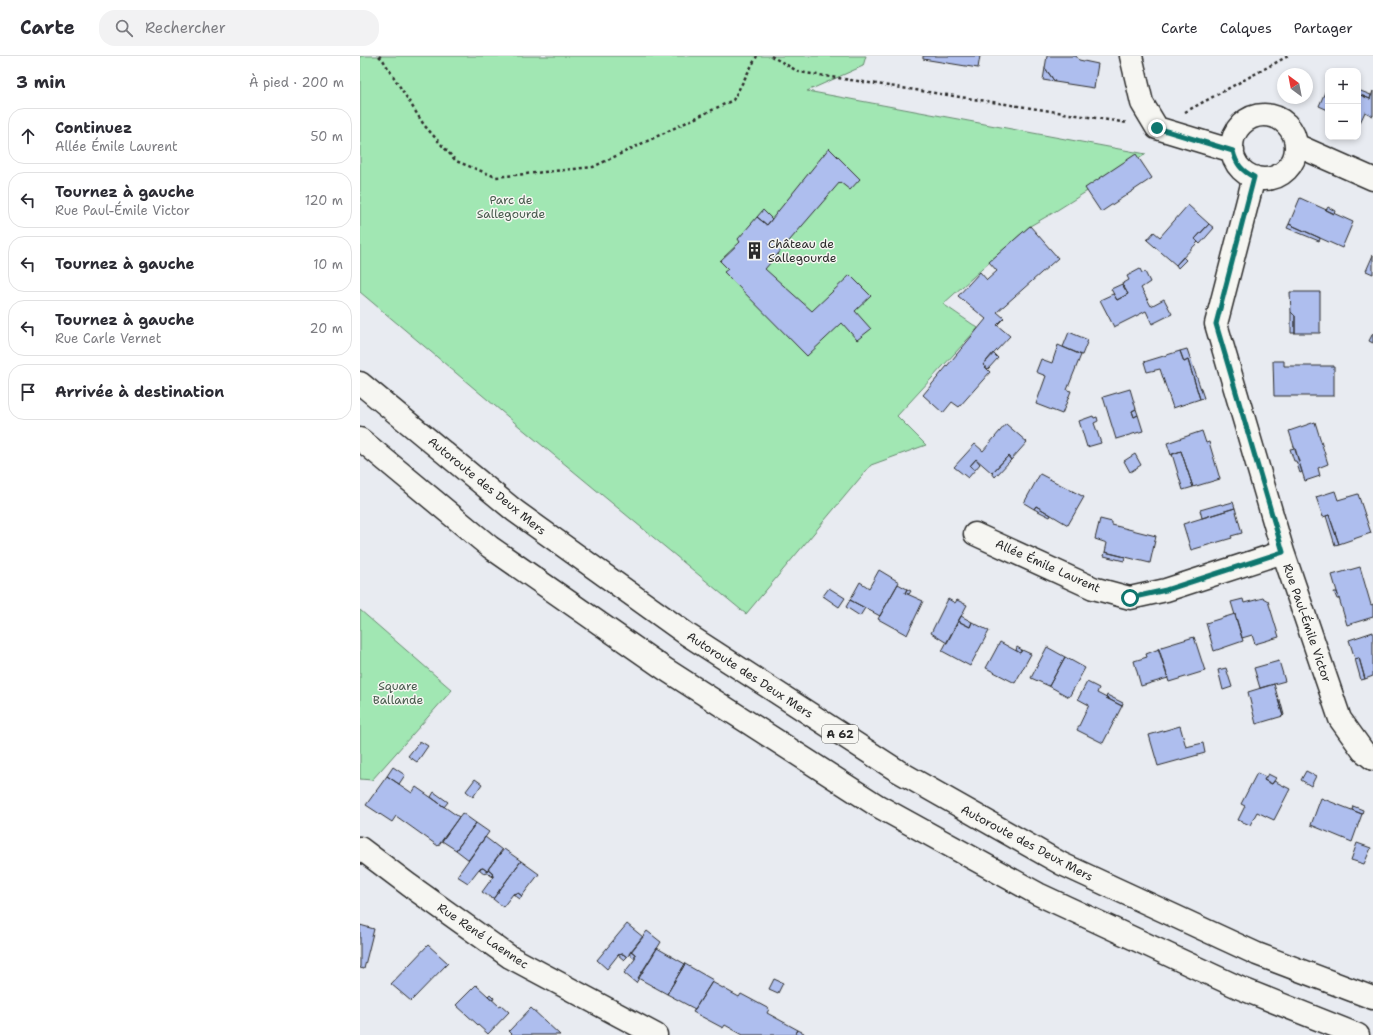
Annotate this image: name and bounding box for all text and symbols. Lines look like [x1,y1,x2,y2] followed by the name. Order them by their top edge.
[99,10,379,46] search box
[20,15,75,40] text: Carte
[113,17,135,39] icon: search
[145,18,226,38] text: Rechercher
[1161,19,1198,37] text: Carte
[1220,19,1272,37] text: Calques
[1294,19,1353,37] text: Partager
[1277,68,1313,104] north arrow
[1325,68,1361,140] map controls
[1325,68,1361,104] button: +
[16,71,66,93] text: 3 min
[249,74,344,91] text: À pied · 200 m
[1325,104,1361,140] button: −
[55,118,132,138] text: Continuez
[1148,119,1166,137] route end
[17,125,39,147] icon: ahead
[310,128,343,145] text: 50 m
[55,138,178,155] text: Allée Émile Laurent
[55,182,195,202] text: Tournez à gauche
[17,189,39,211] icon: left
[305,192,343,209] text: 120 m
[477,192,545,222] park label: Parc de Sallegourde
[55,202,190,219] text: Rue Paul-Émile Victor
[768,236,837,266] place label: Château de Sallegourde
[745,241,765,261] building icon: Château de Sallegourde
[17,253,39,275] icon: left
[55,254,195,274] text: Tournez à gauche
[313,256,343,273] text: 10 m
[55,310,195,330] text: Tournez à gauche
[17,317,39,339] icon: left
[310,320,343,337] text: 20 m
[55,330,161,347] text: Rue Carle Vernet
[17,381,39,403] icon: arrive
[55,382,224,402] text: Arrivée à destination
[425,433,549,539] street label: Autoroute des Deux Mers
[993,536,1103,596] street label: Allée Émile Laurent
[1279,562,1335,685] street label: Rue Paul-Émile Victor
[1121,589,1139,607] route start
[684,628,816,722] street label: Autoroute des Deux Mers
[373,678,423,708] park label: Square Ballande
[822,725,858,743] road number: A 62
[958,801,1096,885] street label: Autoroute des Deux Mers
[434,900,532,972] street label: Rue René Laennec

